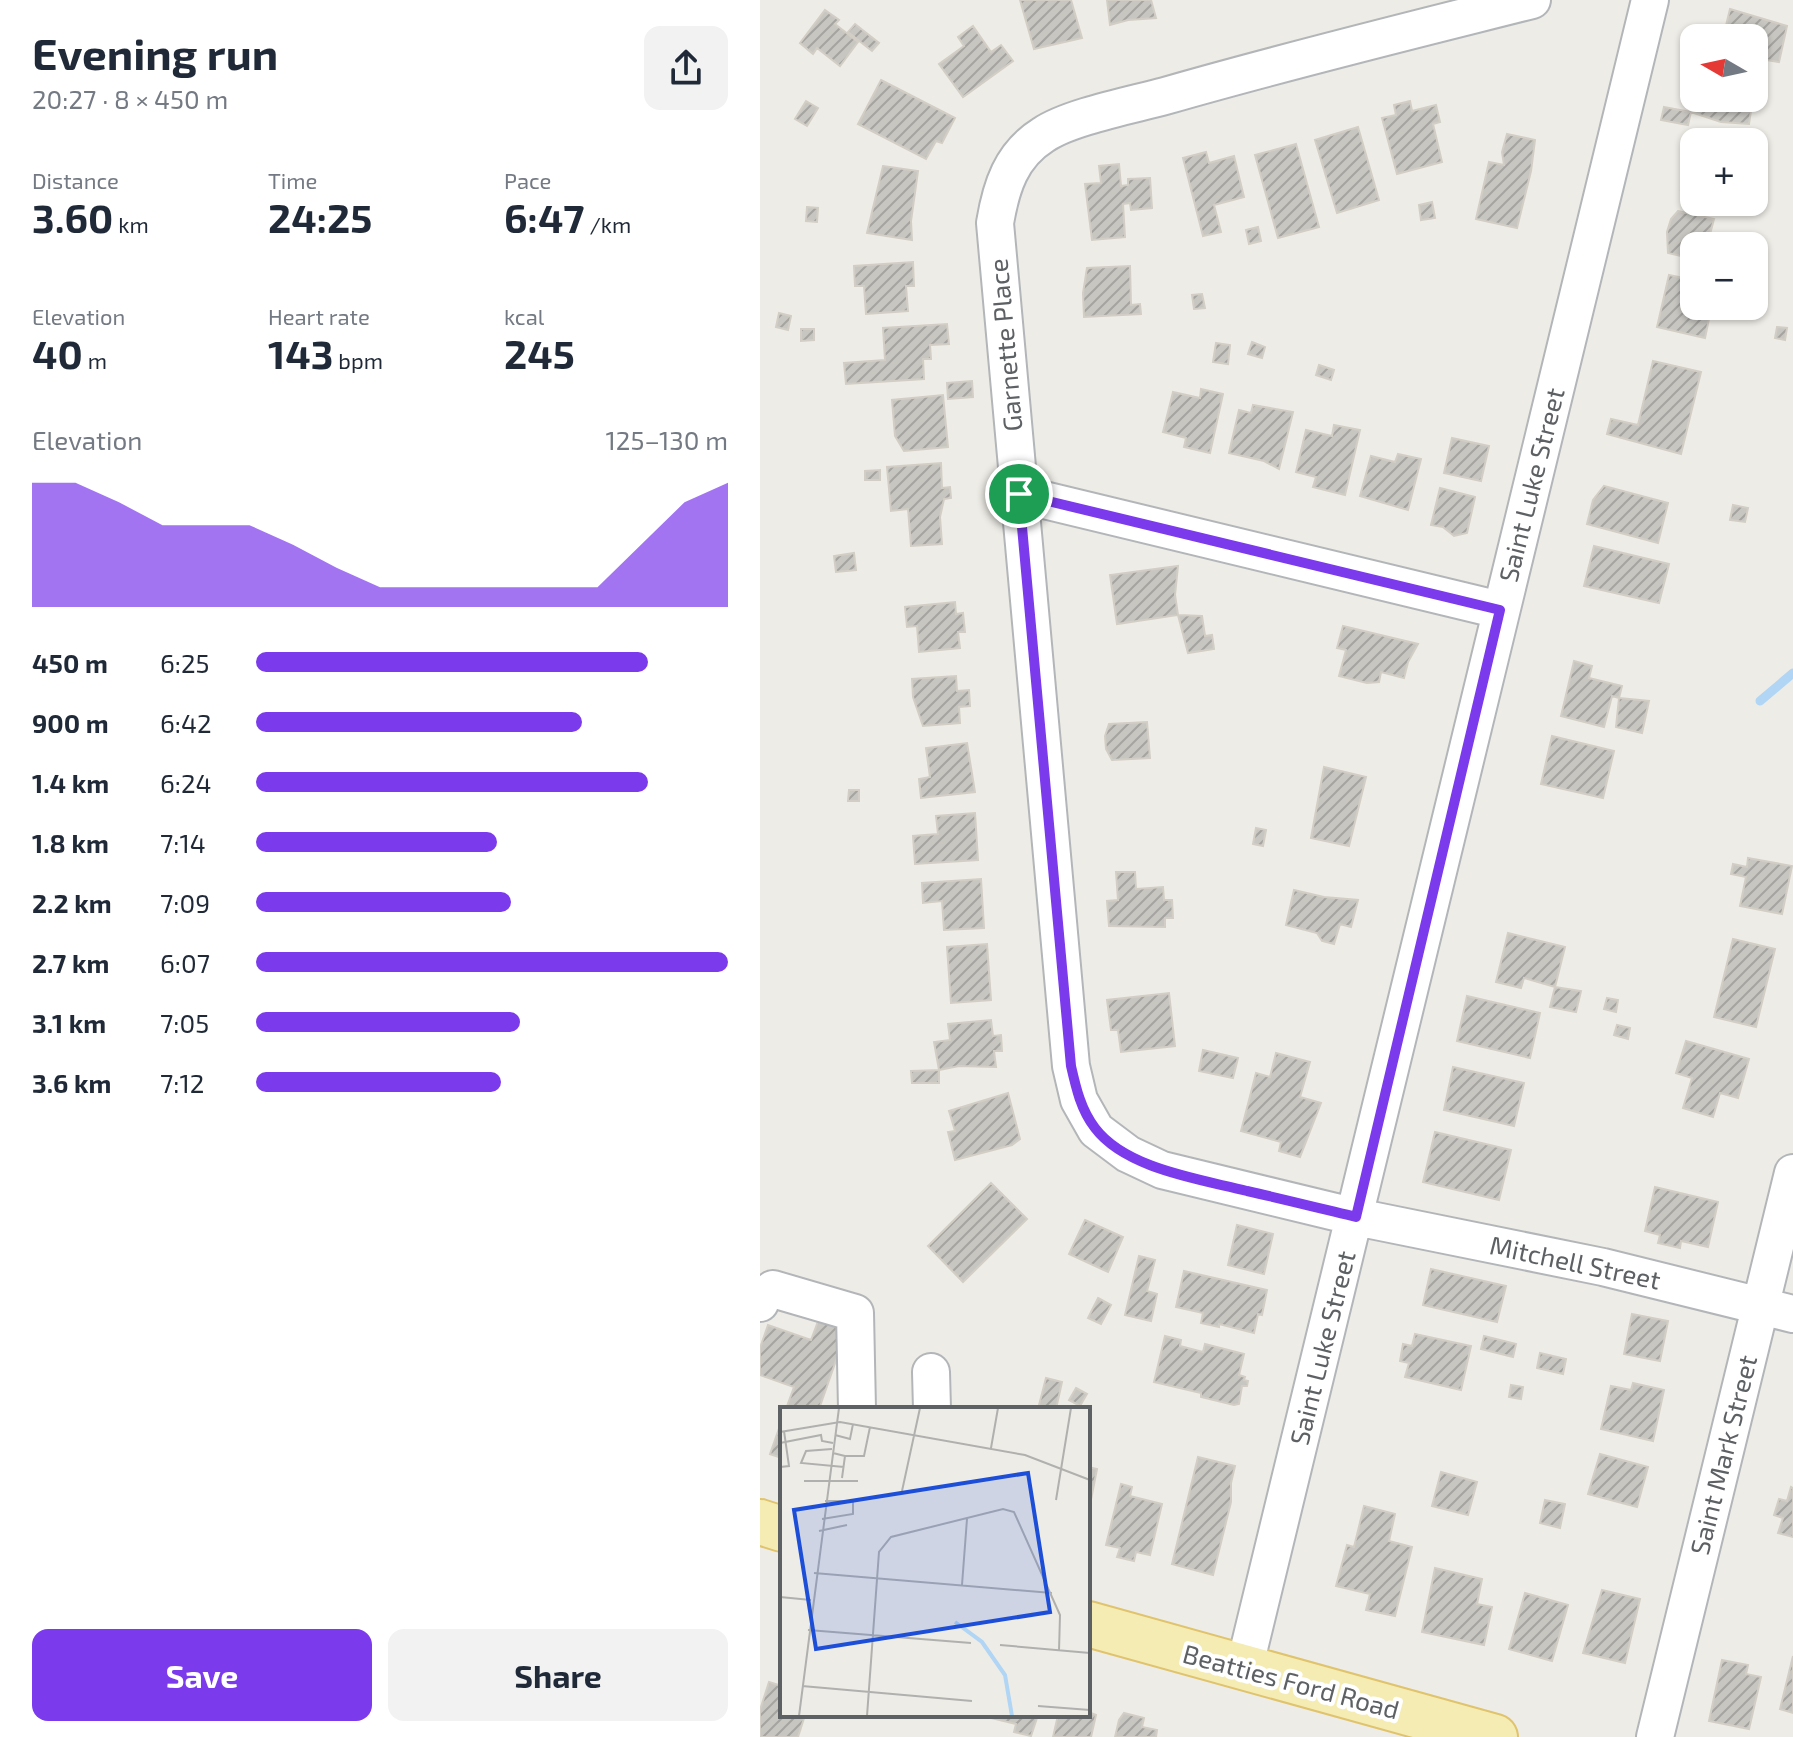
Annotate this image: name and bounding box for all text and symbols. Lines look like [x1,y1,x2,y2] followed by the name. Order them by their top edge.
[1680,24,1768,112] north arrow
[1680,24,1768,320] map controls
[32,26,278,79] text: Evening run
[644,26,728,110] button: share
[32,83,228,114] text: 20:27 · 8 × 450 m
[1680,128,1768,216] button: +
[32,167,119,193] text: Distance
[268,167,317,193] text: Time
[504,167,551,193] text: Pace
[32,193,113,241] text: 3.60
[268,193,372,241] text: 24:25
[504,193,584,241] text: 6:47
[113,211,149,237] text: km
[584,211,631,237] text: /km
[1680,232,1768,320] button: −
[982,257,1028,433] street label: Garnette Place
[32,303,125,329] text: Elevation
[268,303,370,329] text: Heart rate
[504,303,544,329] text: kcal
[32,329,83,377] text: 40
[268,329,333,377] text: 143
[504,329,575,377] text: 245
[83,347,107,373] text: m
[333,347,383,373] text: bpm
[1491,384,1570,585] street label: Saint Luke Street
[32,424,142,455] text: Elevation
[605,424,728,455] text: 125–130 m
[985,460,1053,528] pin
[997,472,1041,516] icon: arrive
[32,647,108,678] text: 450 m
[160,647,210,678] text: 6:25
[32,707,109,738] text: 900 m
[160,707,212,738] text: 6:42
[32,767,109,798] text: 1.4 km
[160,767,212,798] text: 6:24
[32,827,109,858] text: 1.8 km
[160,827,206,858] text: 7:14
[32,887,112,918] text: 2.2 km
[160,887,210,918] text: 7:09
[32,947,109,978] text: 2.7 km
[160,947,210,978] text: 6:07
[32,1007,106,1038] text: 3.1 km
[160,1007,209,1038] text: 7:05
[32,1067,111,1098] text: 3.6 km
[160,1067,204,1098] text: 7:12
[1487,1228,1664,1295] street label: Mitchell Street
[1282,1247,1361,1448] street label: Saint Luke Street
[1683,1352,1762,1558] street label: Saint Mark Street
[780,1407,1090,1717] inset map
[32,1629,372,1721] button: Save
[388,1629,728,1721] button: Share
[1180,1637,1403,1724] street label: Beatties Ford Road

